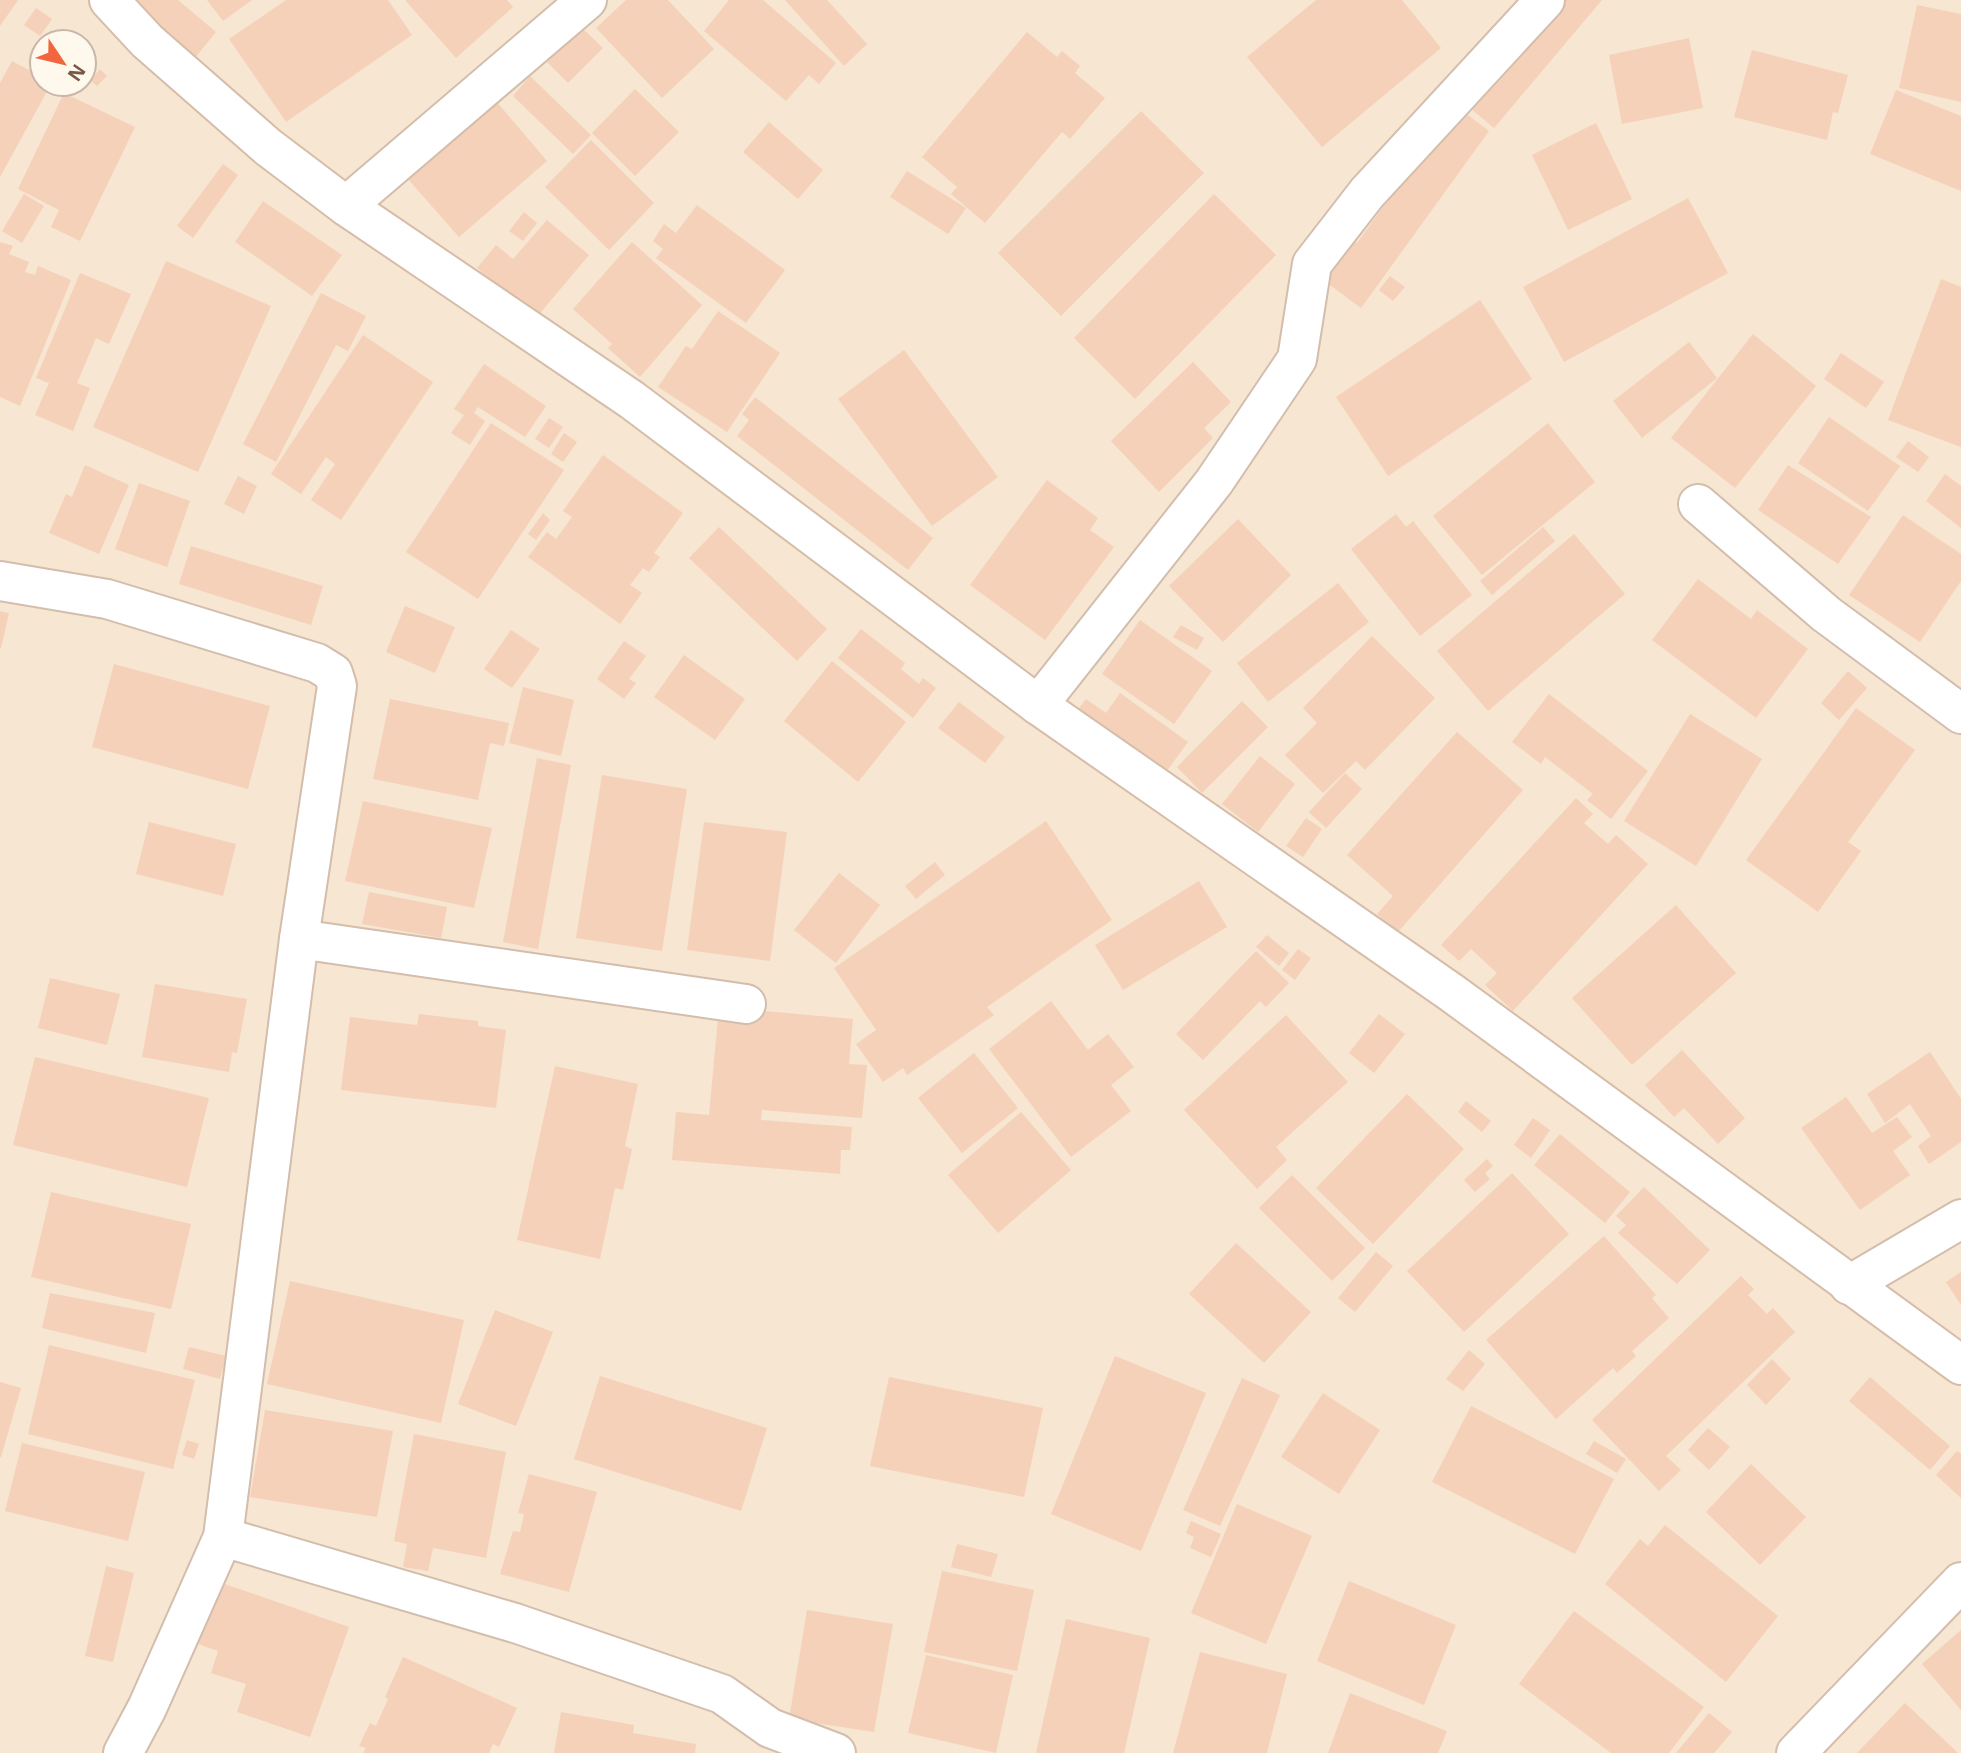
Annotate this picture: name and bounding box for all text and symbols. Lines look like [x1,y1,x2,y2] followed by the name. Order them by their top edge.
[28,28,98,98] north arrow
[62,59,92,87] text: N

